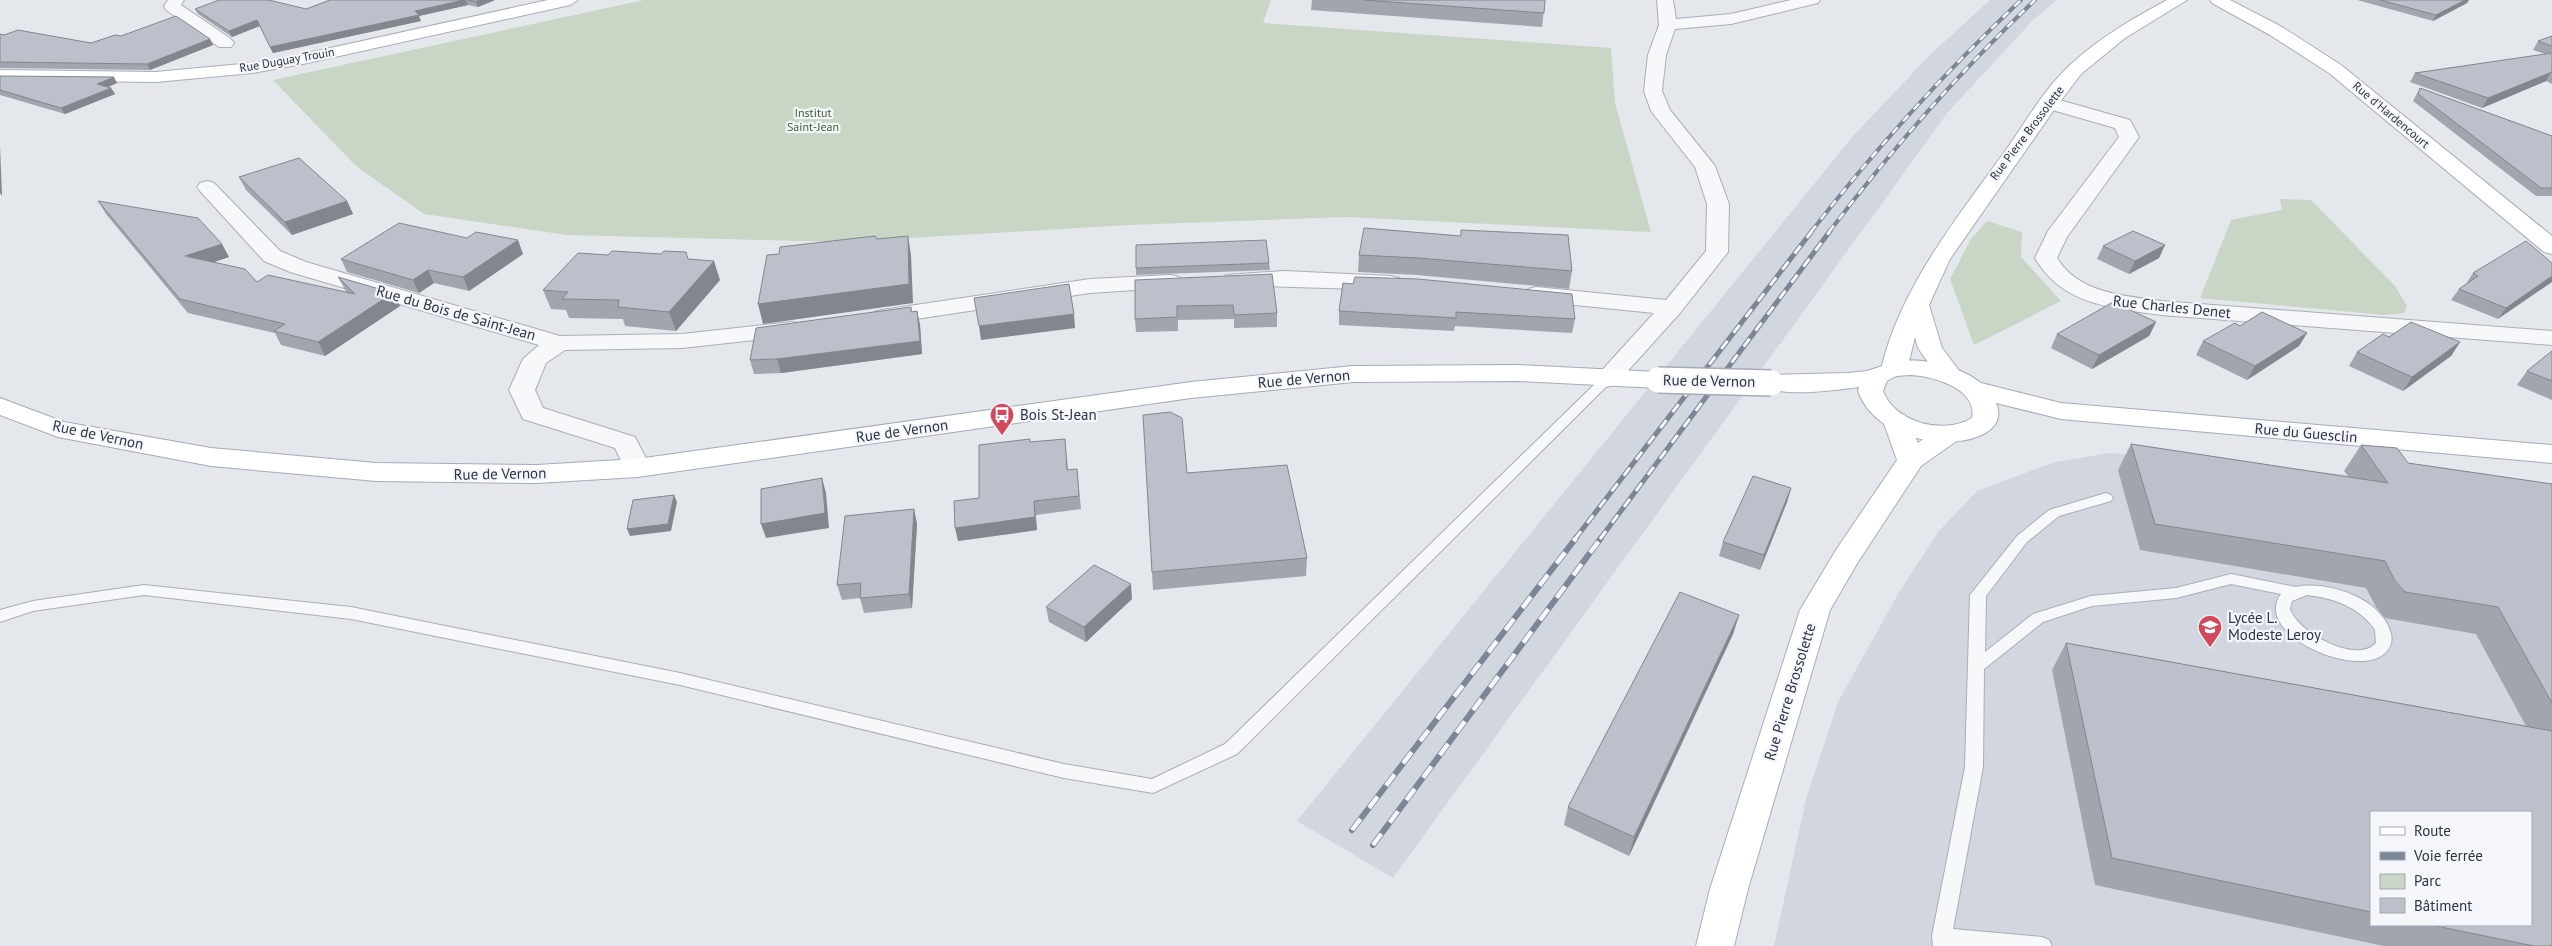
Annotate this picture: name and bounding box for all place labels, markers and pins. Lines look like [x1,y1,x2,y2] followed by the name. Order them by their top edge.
[989,402,1015,436] bus stop icon: Bois St-Jean
[1020,405,1097,424] place label: Bois St-Jean
[2228,608,2321,644] place label: Lycée L. Modeste Leroy
[2197,614,2223,648] school or university icon: Lycée L. Modeste Leroy

